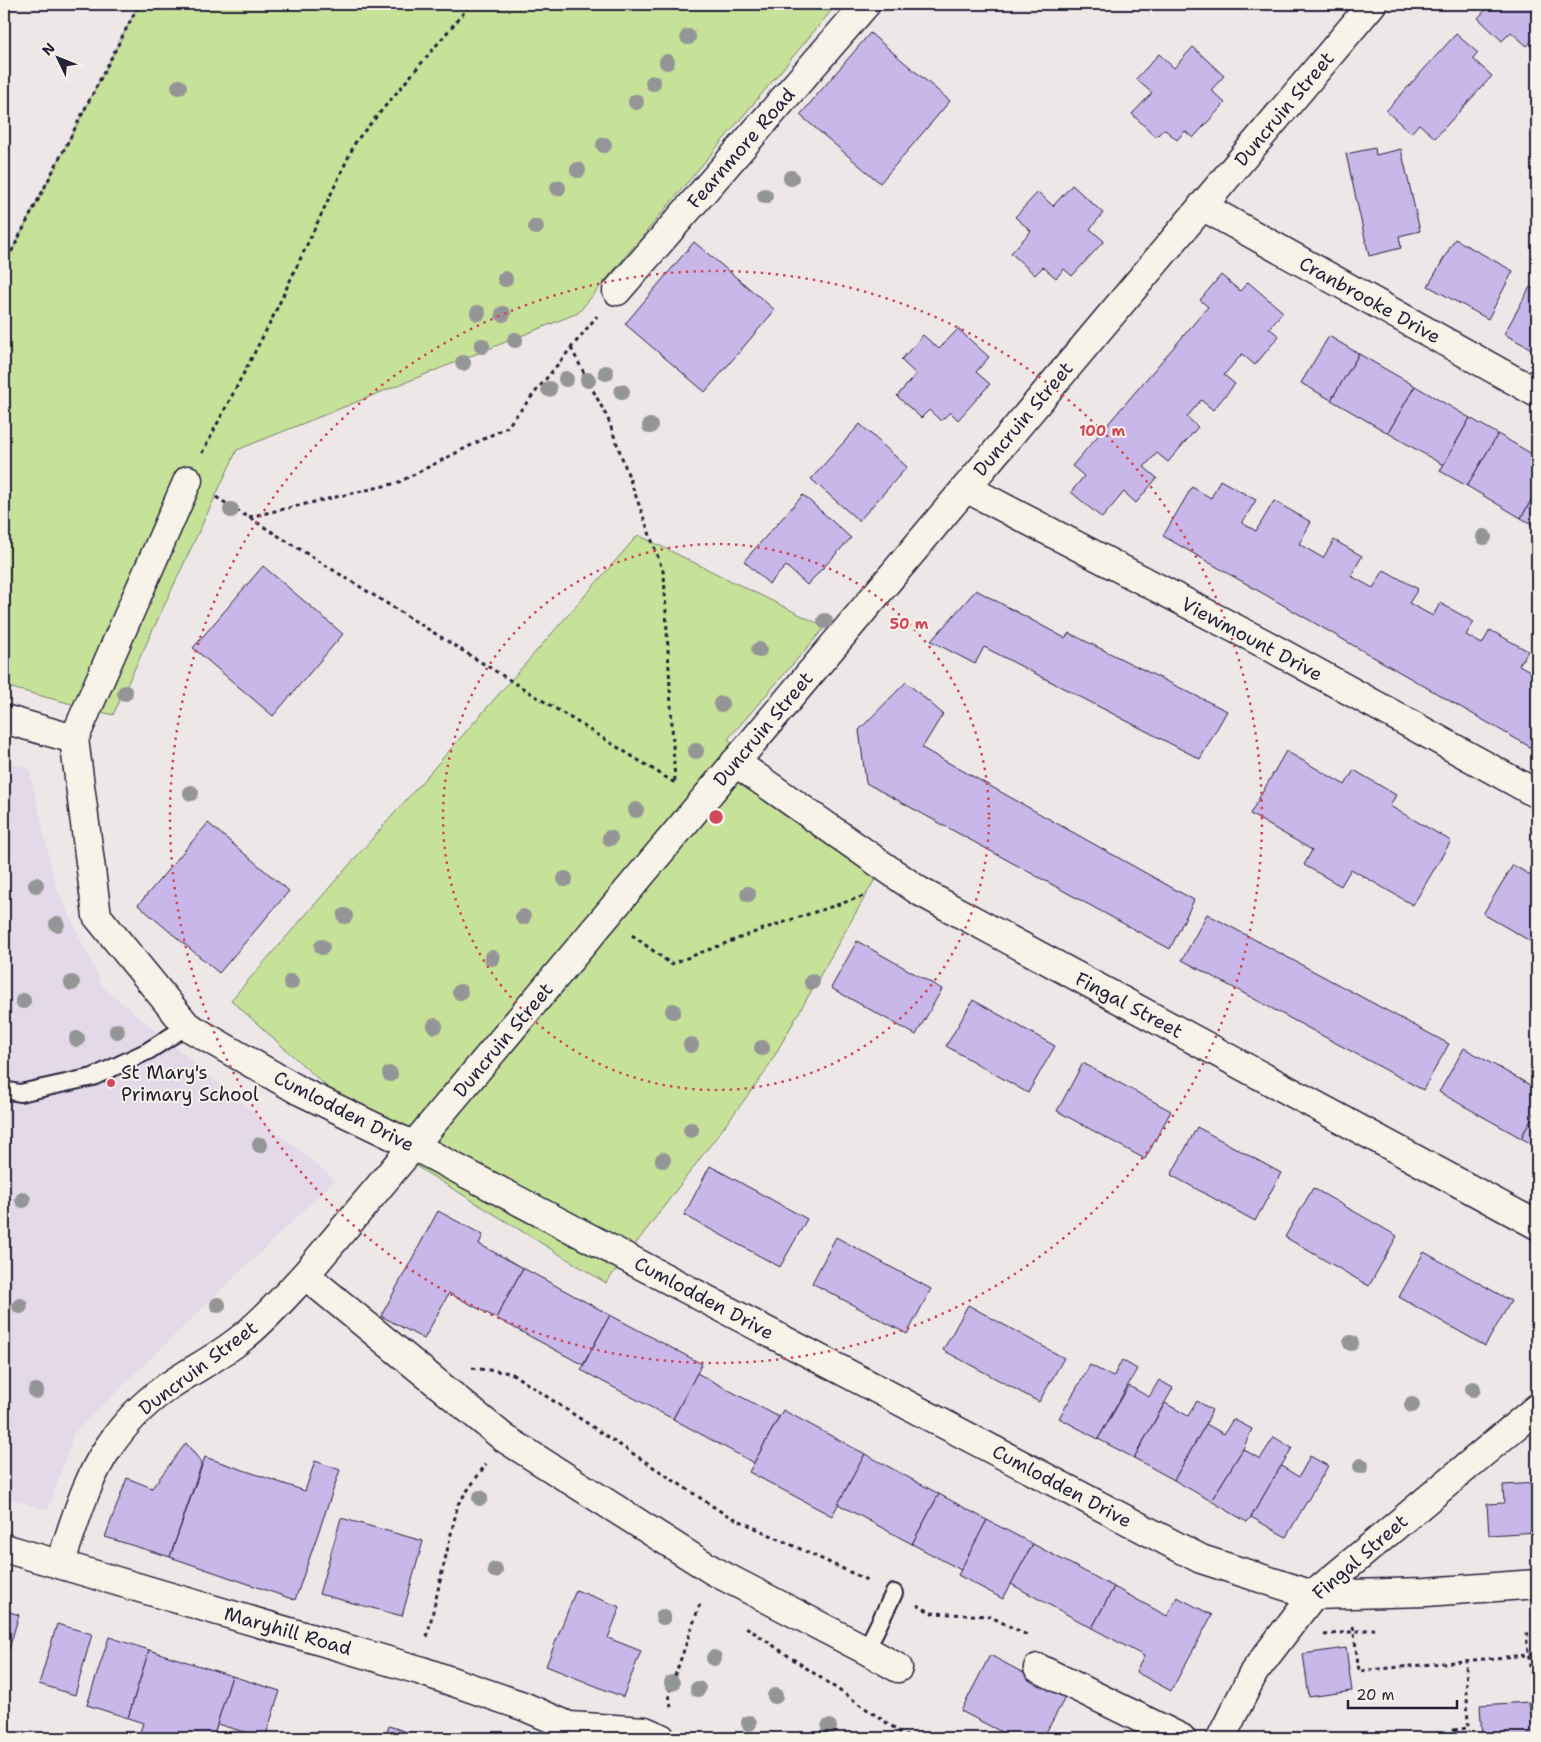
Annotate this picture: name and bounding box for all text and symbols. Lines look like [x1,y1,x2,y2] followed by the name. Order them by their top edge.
[32,32,82,82] north arrow
[38,39,59,59] text: N
[1229,46,1339,172] street label: Duncruin Street
[682,82,800,214] street label: Fearnmore Road
[1295,251,1445,349] street label: Cranbrooke Drive
[968,356,1078,482] street label: Duncruin Street
[1079,421,1125,441] text: 100 m
[1177,591,1327,687] street label: Viewmount Drive
[890,614,929,634] text: 50 m
[708,666,818,792] street label: Duncruin Street
[707,808,725,826] centre of rings
[1071,966,1187,1044] street label: Fingal Street
[448,977,558,1103] street label: Duncruin Street
[121,1060,259,1107] place label: St Mary's Primary School
[269,1065,419,1157] street label: Cumlodden Drive
[105,1077,117,1089] marker: St Mary's Primary School
[630,1251,778,1345] street label: Cumlodden Drive
[134,1315,262,1421] street label: Duncruin Street
[988,1439,1136,1533] street label: Cumlodden Drive
[1307,1509,1413,1605] street label: Fingal Street
[221,1601,355,1661] street label: Maryhill Road
[1348,1677,1457,1709] scale bar
[1356,1685,1395,1705] text: 20 m

